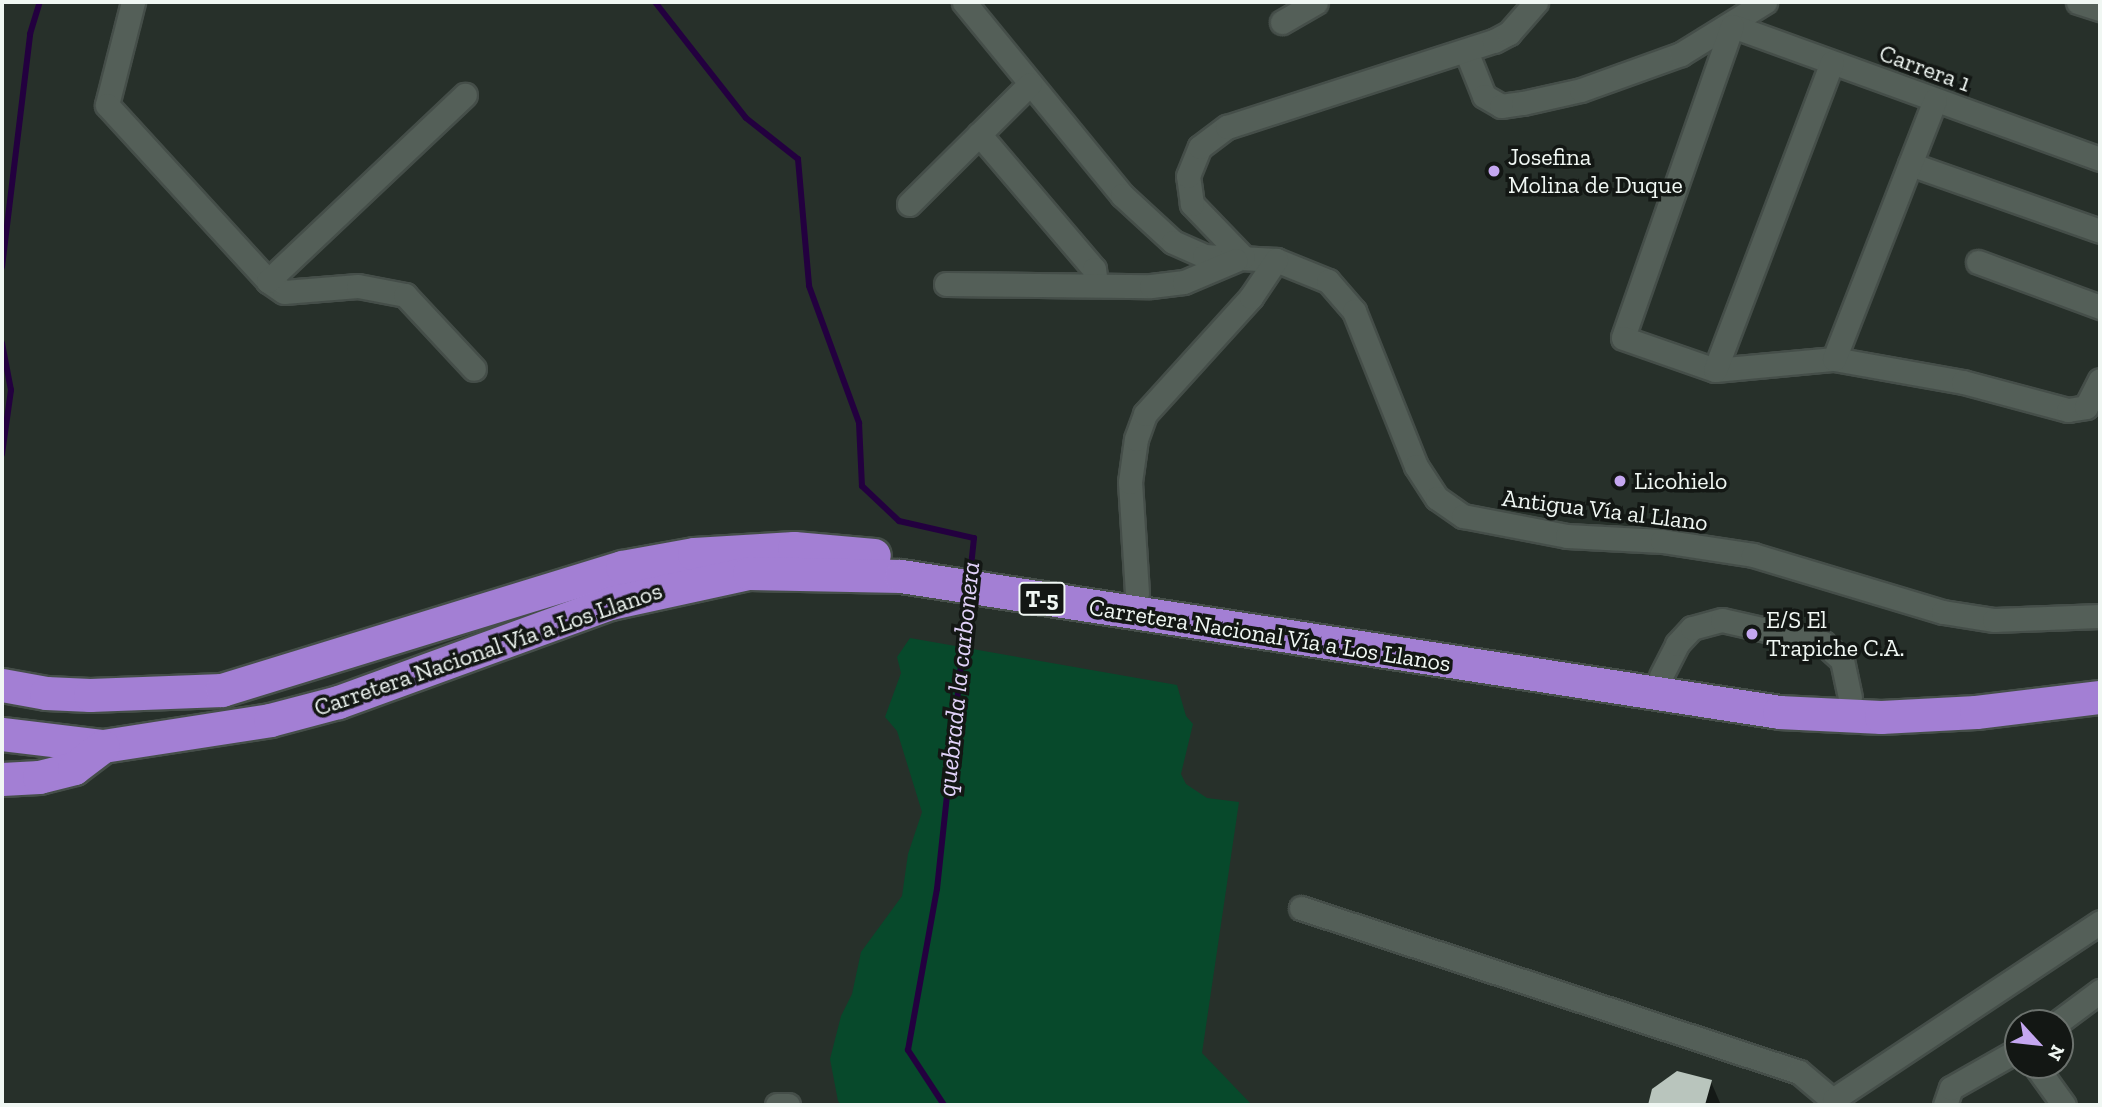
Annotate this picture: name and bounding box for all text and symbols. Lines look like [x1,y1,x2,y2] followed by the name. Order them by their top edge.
[1875,38,1975,98] street label: Carrera 1
[1508,143,1683,199] place label: Josefina Molina de Duque
[1486,163,1502,179] marker: Josefina Molina de Duque
[1634,467,1727,495] place label: Licohielo
[1612,473,1628,489] marker: Licohielo
[1500,483,1710,537] street label: Antigua Vía al Llano
[931,560,987,798] water label: quebrada la carbonera
[310,576,666,722] street label: Carretera Nacional Vía a Los Llanos
[1018,580,1066,618] road number: T-5
[1087,592,1453,678] street label: Carretera Nacional Vía a Los Llanos
[1766,606,1905,662] place label: E/S El Trapiche C.A.
[1744,626,1760,642] marker: E/S El Trapiche C.A.
[2004,1009,2074,1079] north arrow
[2043,1041,2070,1065] text: N

